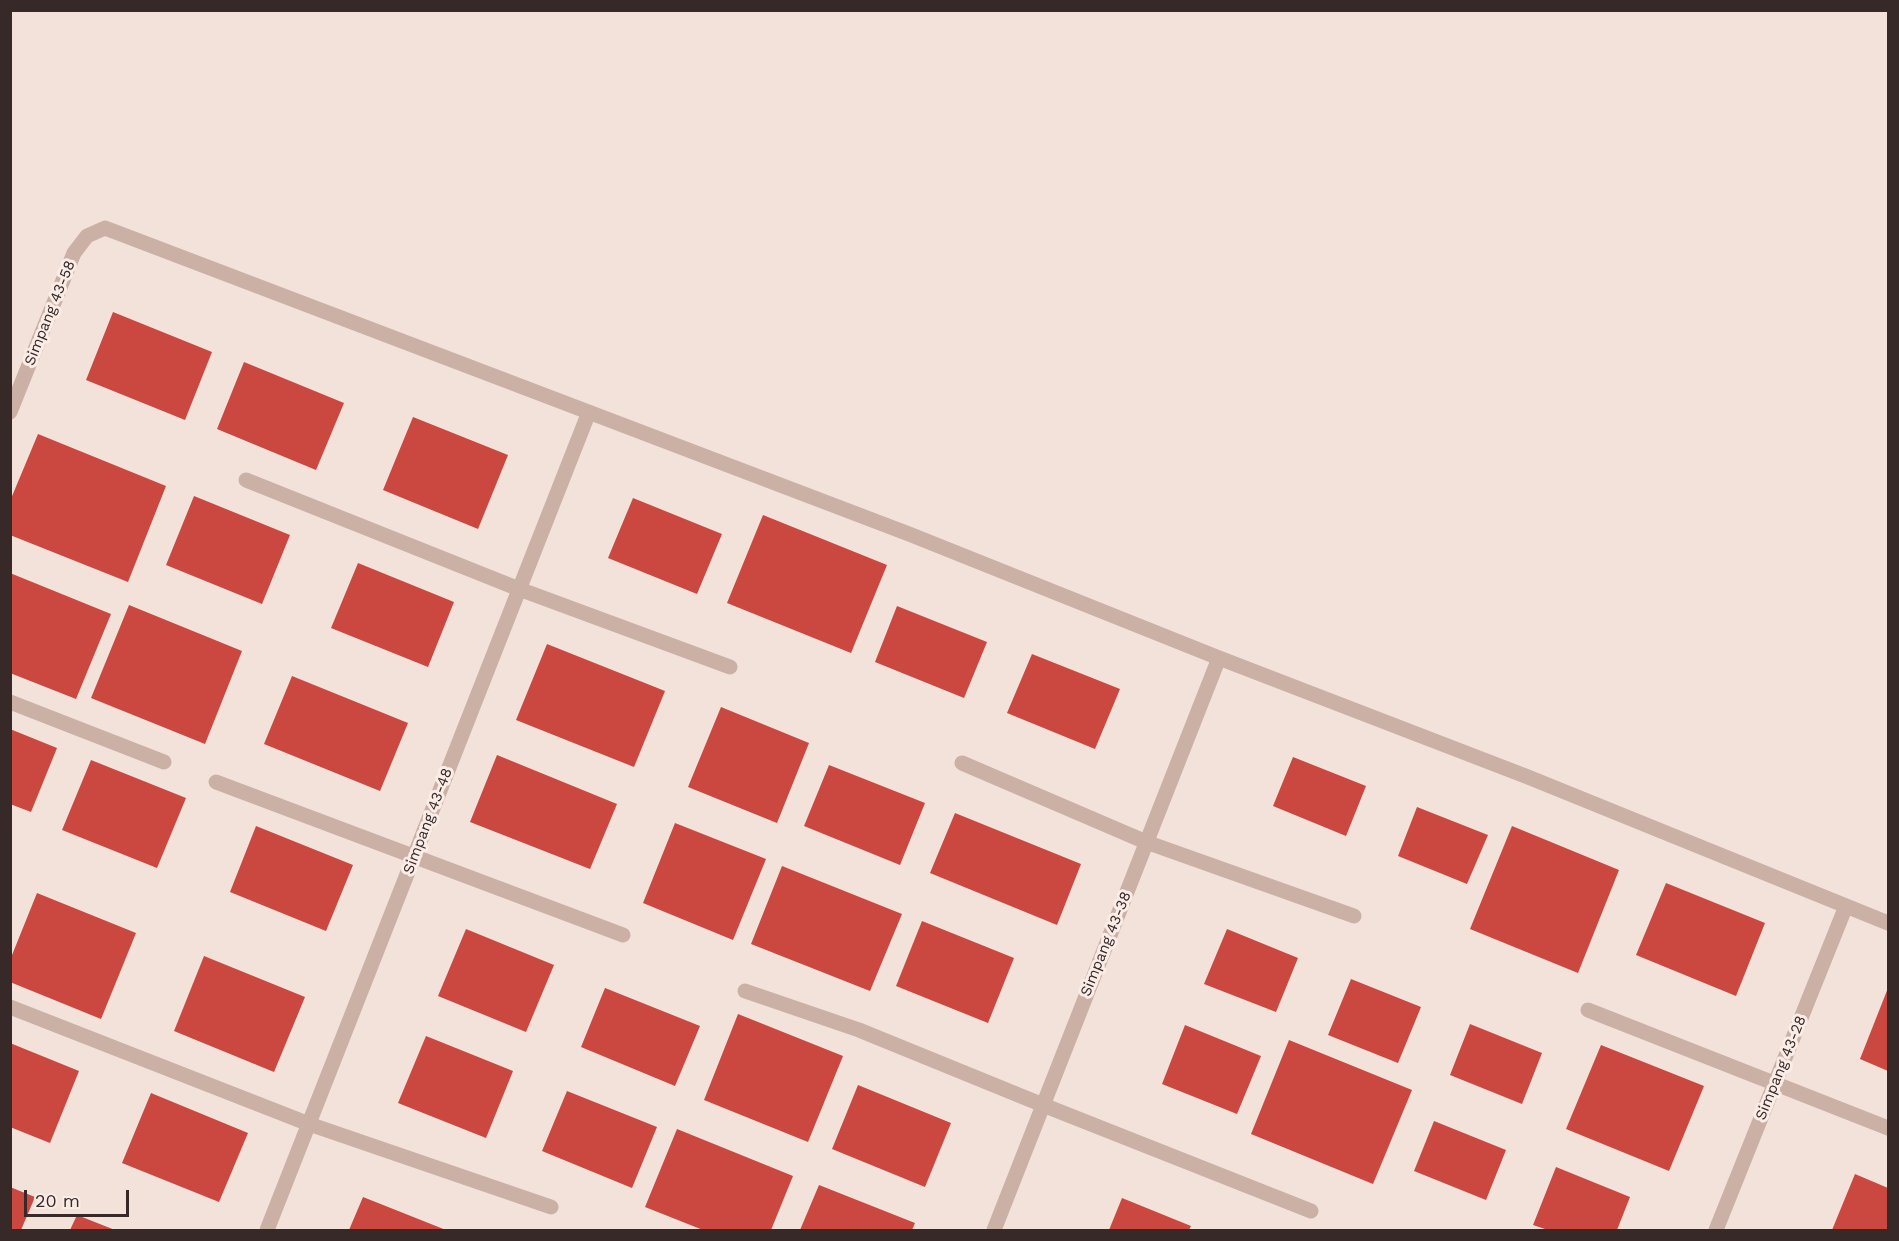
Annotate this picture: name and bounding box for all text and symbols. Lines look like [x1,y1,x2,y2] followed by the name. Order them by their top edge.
[21,258,79,368] street label: Simpang 43-58
[400,765,456,877] street label: Simpang 43-48
[1077,889,1135,999] street label: Simpang 43-38
[1752,1013,1810,1123] street label: Simpang 43-28
[27,1178,132,1216] scale bar
[35,1190,80,1211] text: 20 m

